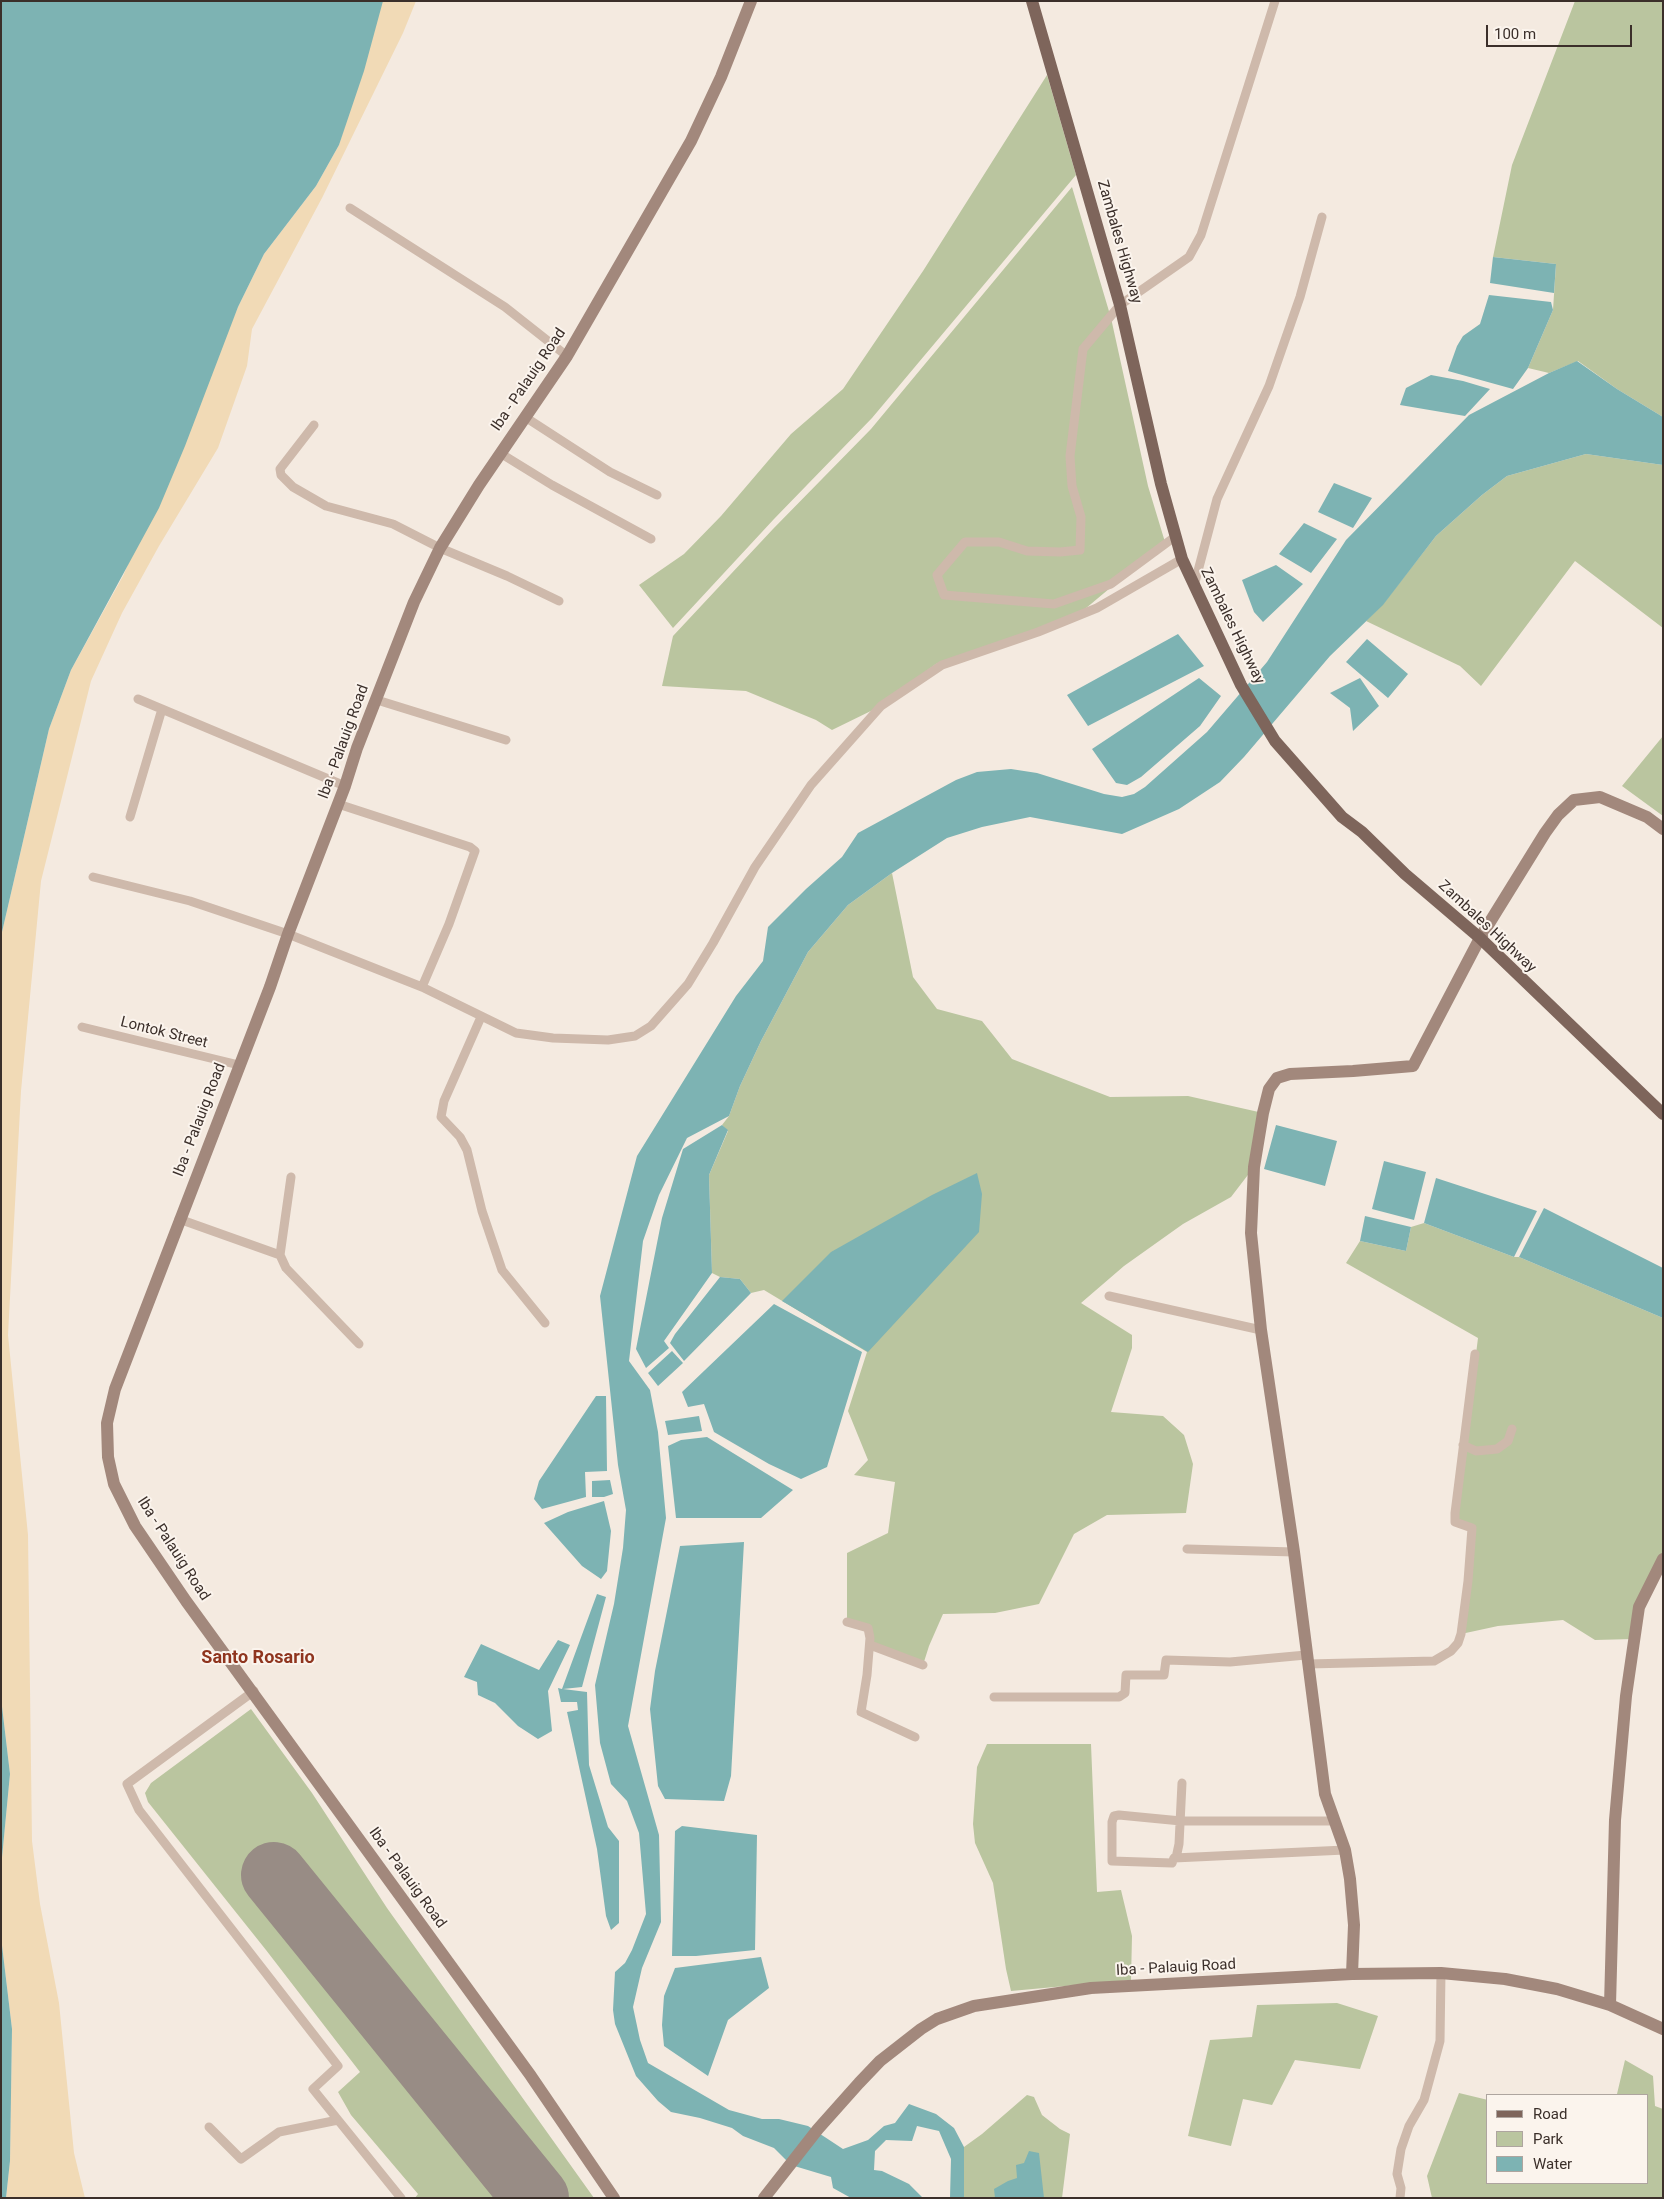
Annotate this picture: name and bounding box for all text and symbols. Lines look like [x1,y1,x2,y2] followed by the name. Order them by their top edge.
[1489,15,1635,47] scale bar
[1494,25,1536,43] text: 100 m
[1093,178,1145,306] street label: Zambales Highway
[488,325,570,435] street label: Iba - Palauig Road
[1196,565,1268,687] street label: Zambales Highway
[315,683,373,801] street label: Iba - Palauig Road
[1434,877,1540,977] street label: Zambales Highway
[119,1013,209,1053] street label: Lontok Street
[170,1061,230,1179] street label: Iba - Palauig Road
[133,1494,213,1604] street label: Iba - Palauig Road
[201,1647,315,1669] district label: Santo Rosario
[364,1824,450,1932] street label: Iba - Palauig Road
[1116,1956,1236,1980] street label: Iba - Palauig Road
[1486,2094,1649,2184] legend
[1533,2105,1567,2123] text: Road
[1533,2130,1563,2148] text: Park
[1533,2155,1572,2173] text: Water

